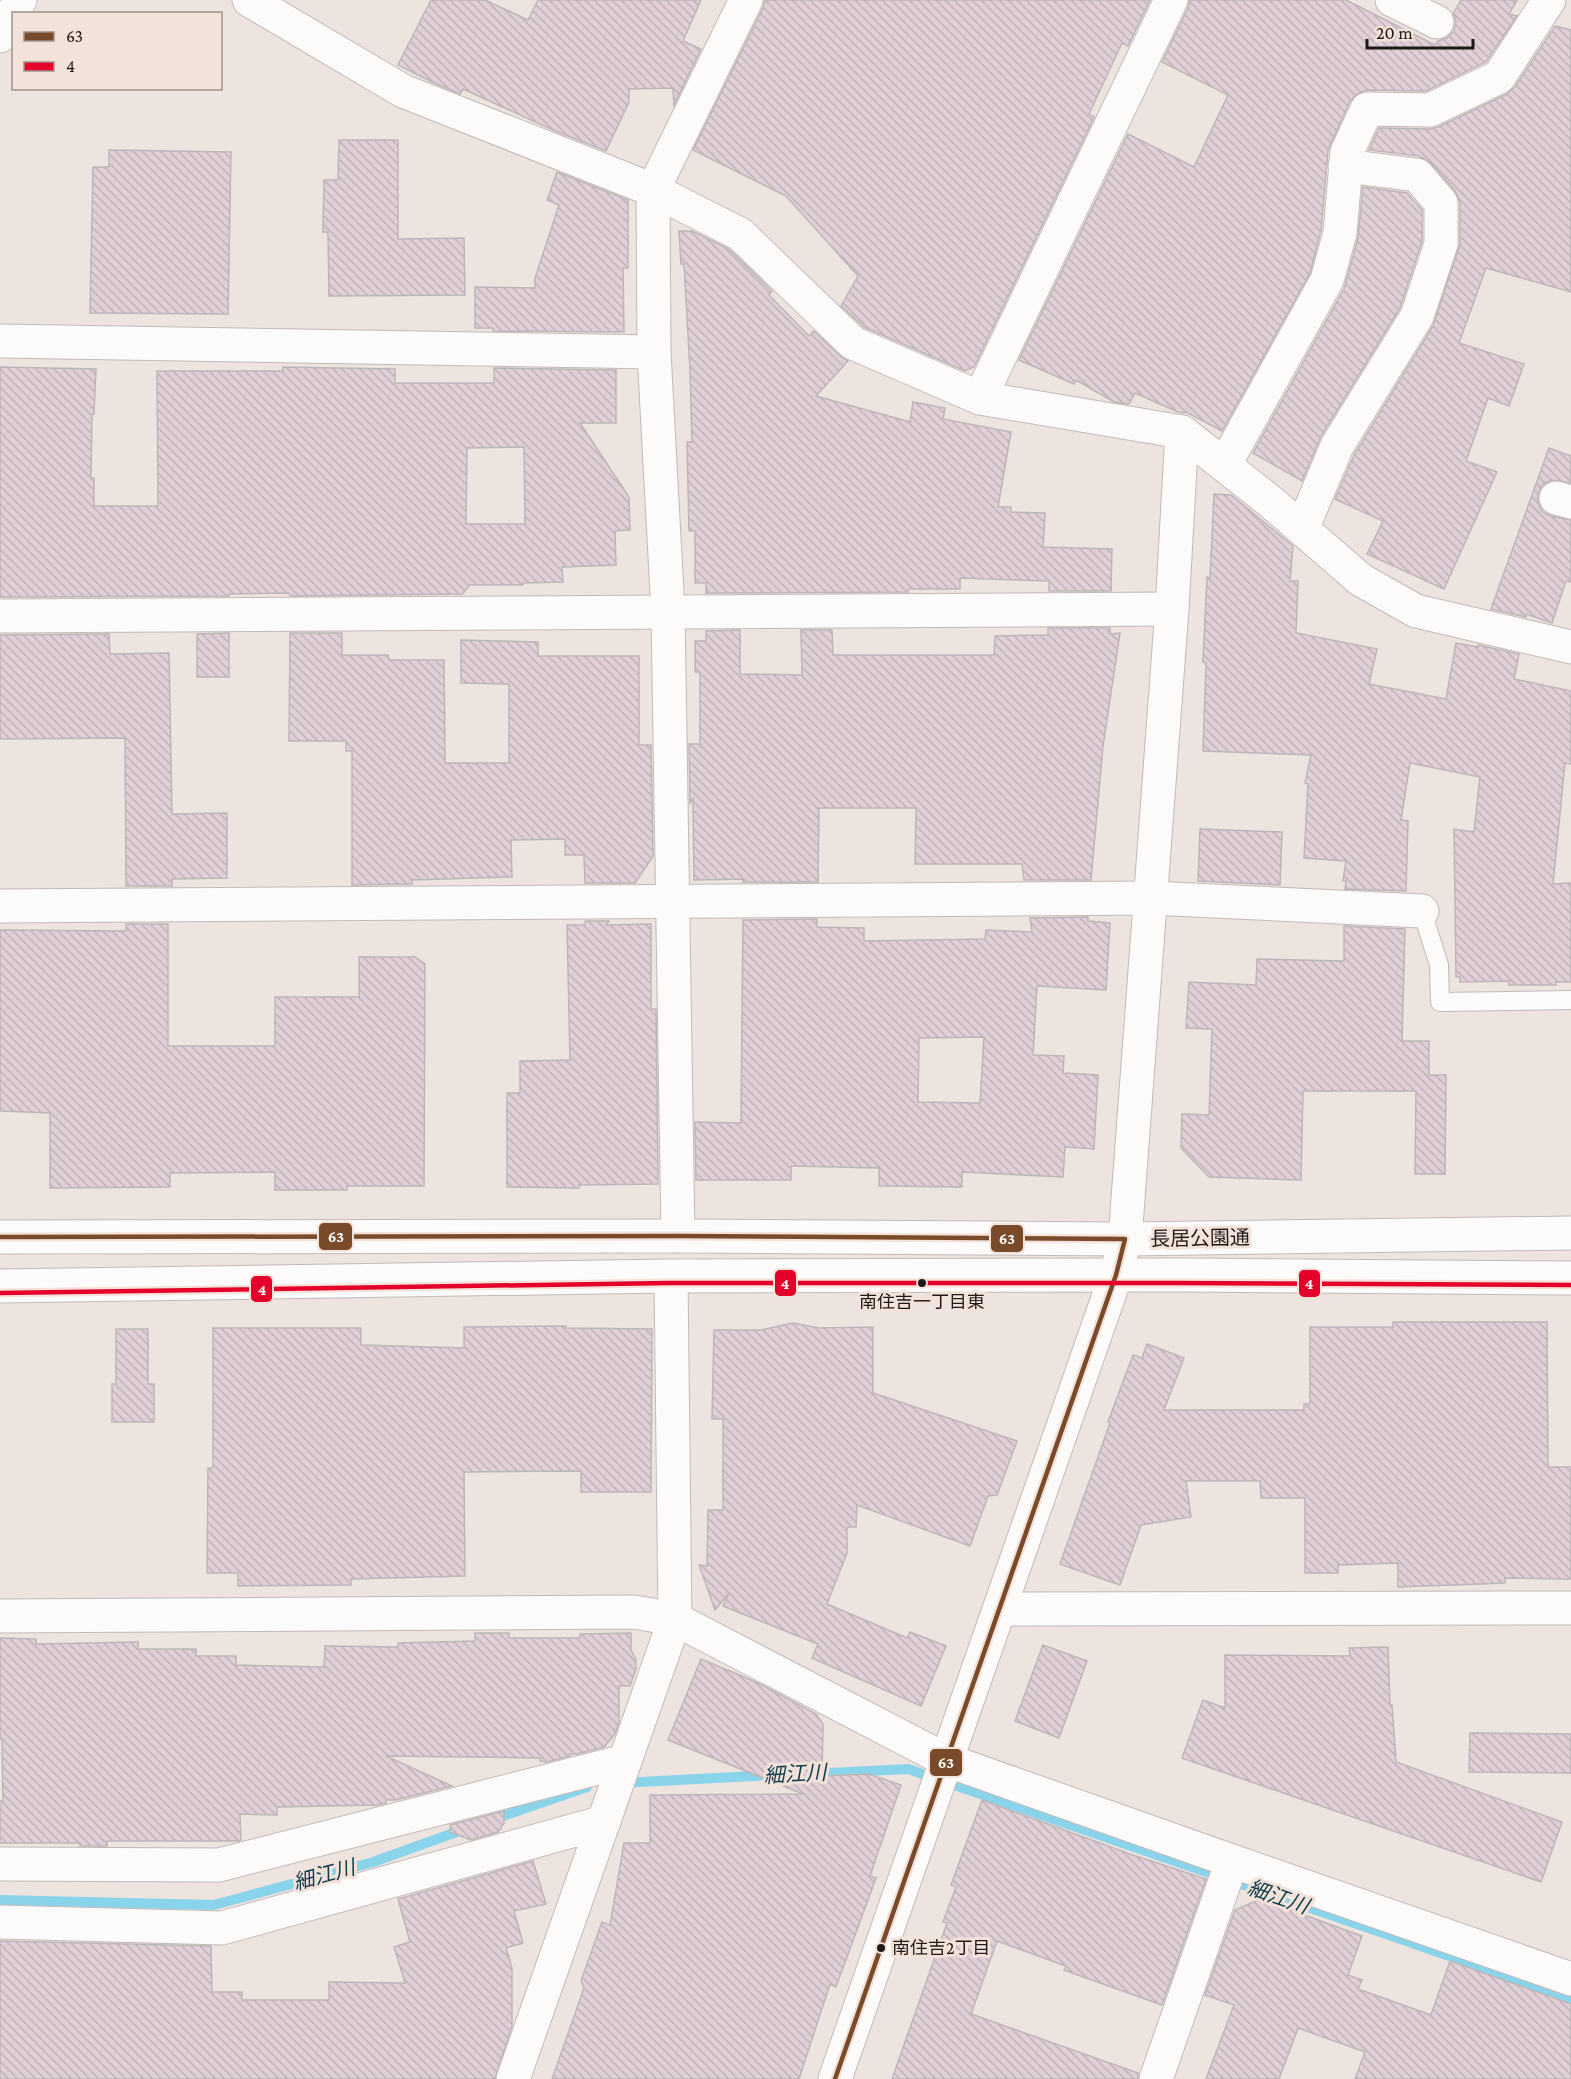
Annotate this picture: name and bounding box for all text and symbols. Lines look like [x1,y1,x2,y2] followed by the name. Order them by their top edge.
[12,12,222,90] legend
[1367,12,1474,50] scale bar
[1376,23,1413,43] text: 20 m
[66,26,83,46] text: 63
[66,56,75,76] text: 4
[318,1222,353,1251] line badge: 63
[990,1224,1024,1253] line badge: 63
[1150,1226,1250,1250] street label: 長居公園通
[328,1228,344,1245] text: 63
[999,1230,1015,1247] text: 63
[774,1269,797,1297] line badge: 4
[1298,1269,1321,1298] line badge: 4
[250,1275,273,1303] line badge: 4
[781,1275,790,1292] text: 4
[1305,1275,1314,1292] text: 4
[916,1277,928,1289] marker: 南住吉一丁目東
[258,1281,267,1298] text: 4
[859,1292,985,1312] place label: 南住吉一丁目東
[929,1748,963,1777] line badge: 63
[938,1754,954,1771] text: 63
[763,1760,829,1788] water label: 細江川
[290,1855,359,1895] water label: 細江川
[1244,1875,1314,1919] water label: 細江川
[892,1938,991,1958] place label: 南住吉2丁目
[875,1942,887,1954] marker: 南住吉2丁目

